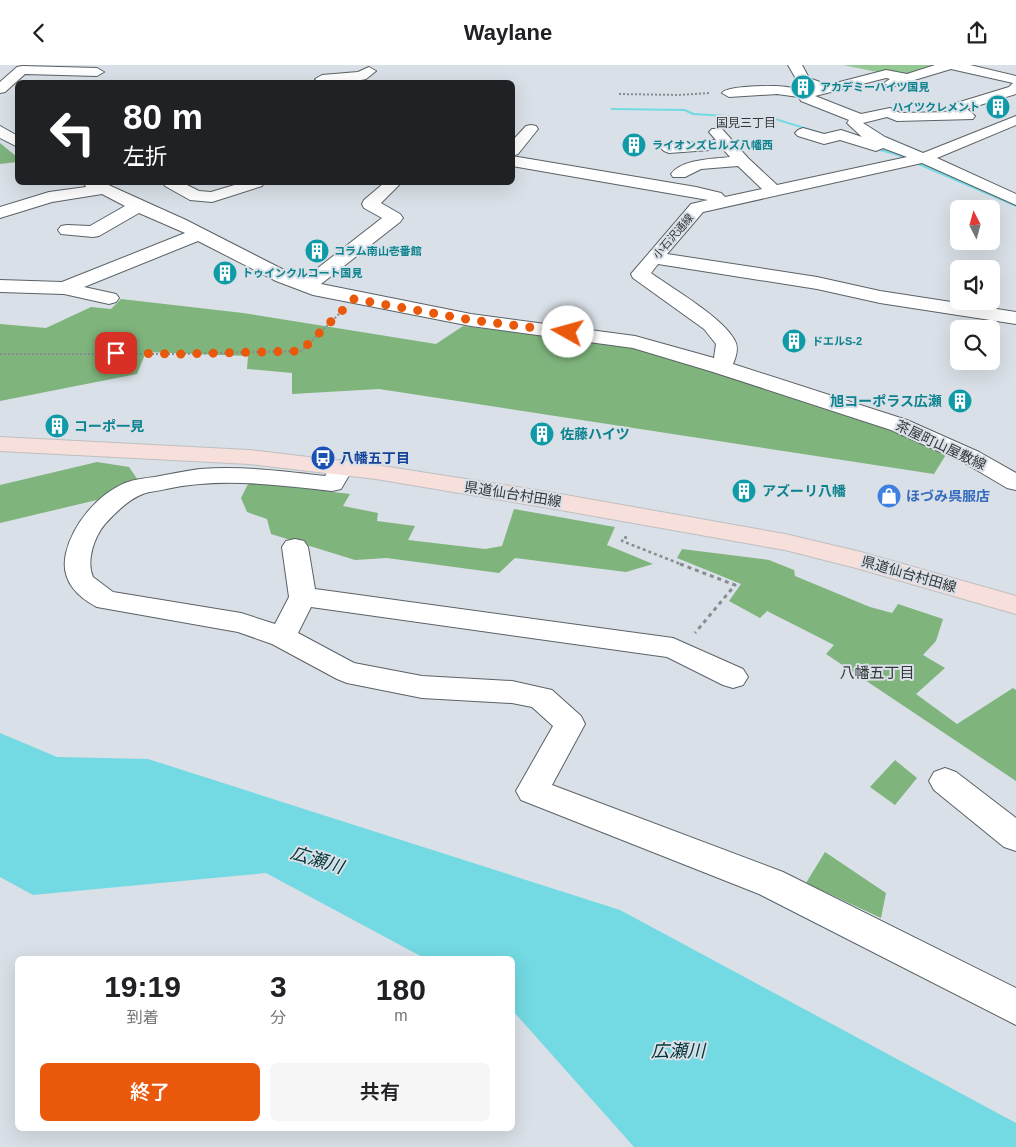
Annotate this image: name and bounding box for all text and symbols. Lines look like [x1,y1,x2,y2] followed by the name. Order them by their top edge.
[25,19,53,47] icon: back
[963,19,991,47] icon: share
[464,20,552,45] text: Waylane
[790,74,816,100] building icon: アカデミーハイツ国見
[820,81,930,93] place label: アカデミーハイツ国見
[985,94,1011,120] building icon: ハイツクレメント
[123,97,203,136] text: 80 m
[40,100,105,165] icon: left
[892,101,980,113] place label: ハイツクレメント
[716,116,776,130] district label: 国見三丁目
[621,132,647,158] building icon: ライオンズヒルズ八幡西
[652,139,773,151] place label: ライオンズヒルズ八幡西
[123,144,167,169] text: 左折
[950,200,1000,250] north arrow
[950,200,1000,370] map controls
[650,211,696,261] street label: 小石沢通線
[304,238,330,264] building icon: コラム南山壱番館
[334,245,422,257] place label: コラム南山壱番館
[212,260,238,286] building icon: トゥインクルコート国見
[950,260,1000,310] button: sound
[242,267,362,279] place label: トゥインクルコート国見
[541,305,593,357] position arrow
[950,320,1000,370] button: search
[781,328,807,354] building icon: ドエルS-2
[95,332,137,374] pin
[812,335,862,347] place label: ドエルS-2
[102,339,130,367] icon: arrive
[947,388,973,414] building icon: 旭コーポラス広瀬
[830,393,942,409] place label: 旭コーポラス広瀬
[44,413,70,439] building icon: コーポ一見
[893,417,989,473] street label: 茶屋町山屋敷線
[74,418,144,434] place label: コーポ一見
[529,421,555,447] building icon: 佐藤ハイツ
[560,426,630,442] place label: 佐藤ハイツ
[310,445,336,471] bus stop icon: 八幡五丁目
[340,450,410,466] place label: 八幡五丁目
[463,478,563,510] street label: 県道仙台村田線
[731,478,757,504] building icon: アズーリ八幡
[762,483,846,499] place label: アズーリ八幡
[876,483,902,509] shop icon: ほづみ呉服店
[906,488,990,504] place label: ほづみ呉服店
[860,553,958,595] street label: 県道仙台村田線
[839,664,915,681] district label: 八幡五丁目
[288,843,348,878] water label: 広瀬川
[104,970,181,1003] text: 19:19
[270,970,287,1003] text: 3
[376,973,426,1006] text: 180
[394,1007,407,1024] text: m
[126,1009,159,1026] text: 到着
[270,1009,286,1026] text: 分
[651,1041,707,1061] water label: 広瀬川
[40,1063,260,1121] button: 終了
[270,1063,490,1121] button: 共有

